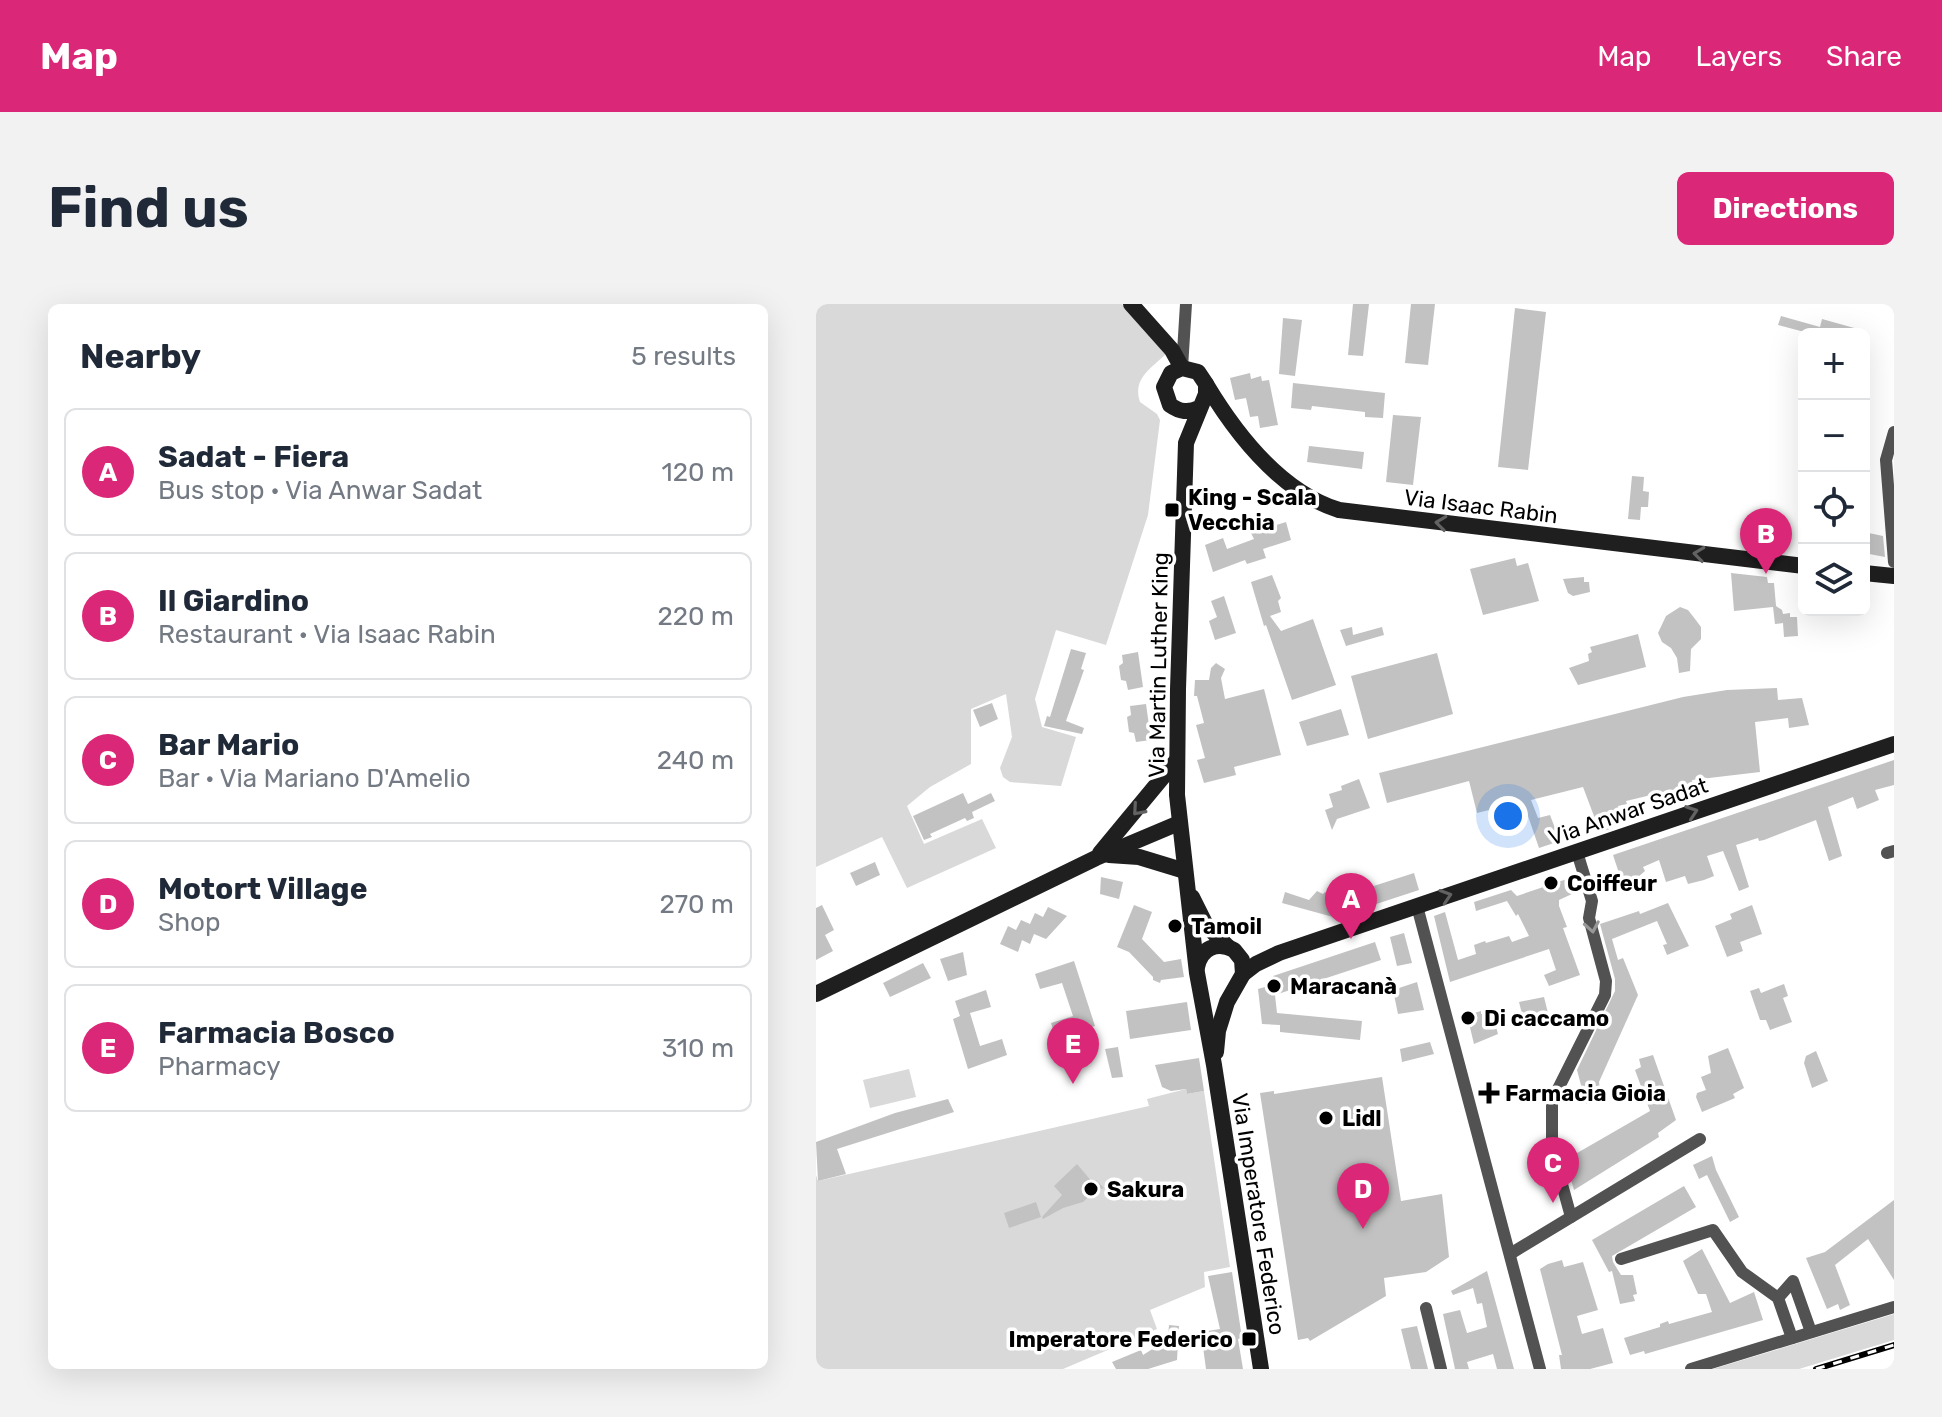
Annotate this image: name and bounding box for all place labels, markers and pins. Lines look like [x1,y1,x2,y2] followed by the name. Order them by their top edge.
[1188,484,1317,536] place label: King - Scala Vecchia
[1163,501,1181,519] marker: King - Scala Vecchia
[1740,508,1792,574] pin: B
[1567,870,1657,897] place label: Coiffeur
[1325,873,1377,939] pin: A
[1542,874,1560,892] marker: Coiffeur
[1191,913,1262,940] place label: Tamoil
[1166,917,1184,935] marker: Tamoil
[1290,973,1397,1000] place label: Maracanà
[1265,977,1283,995] marker: Maracanà
[1484,1005,1609,1032] place label: Di caccamo
[1459,1009,1477,1027] marker: Di caccamo
[1047,1018,1099,1084] pin: E
[1505,1080,1666,1107] place label: Farmacia Gioia
[1480,1084,1498,1102] marker: Farmacia Gioia
[1342,1105,1382,1132] place label: Lidl
[1317,1109,1335,1127] marker: Lidl
[1527,1137,1579,1203] pin: C
[1337,1163,1389,1229] pin: D
[1107,1176,1184,1203] place label: Sakura
[1082,1180,1100,1198] marker: Sakura
[1009,1326,1233,1353] place label: Imperatore Federico
[1240,1330,1258,1348] marker: Imperatore Federico

